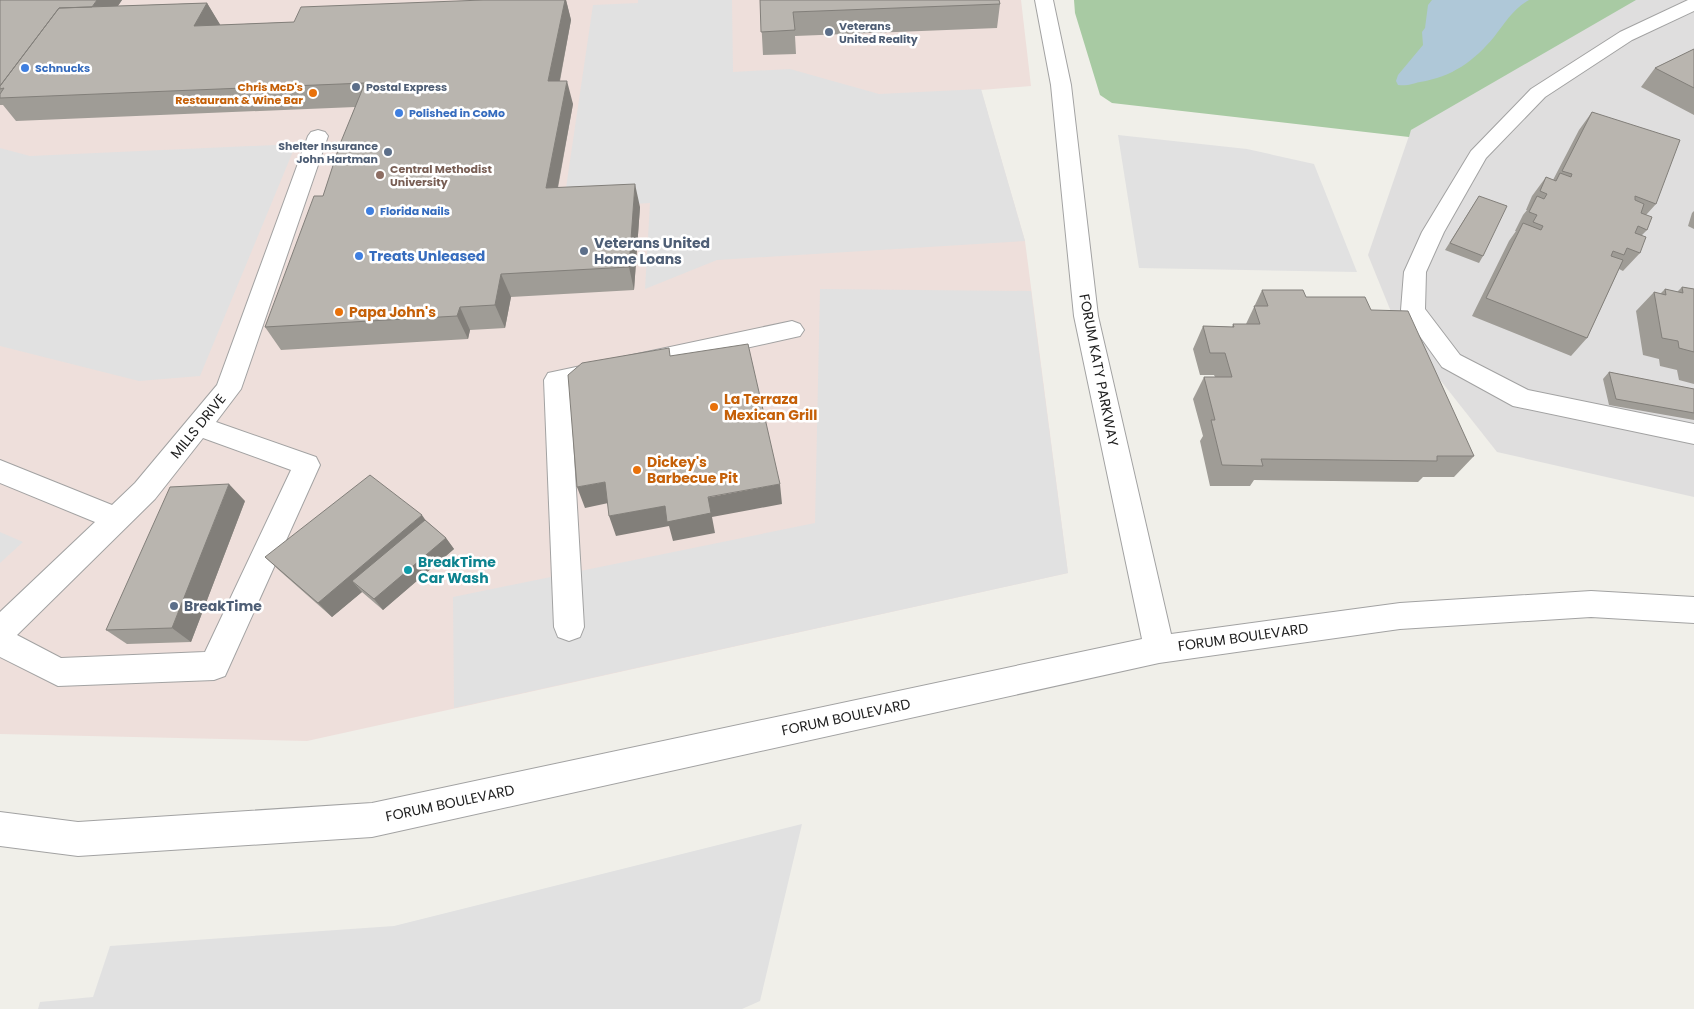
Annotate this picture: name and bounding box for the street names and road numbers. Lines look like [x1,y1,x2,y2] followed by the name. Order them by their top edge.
[1074,292,1124,448] street label: FORUM KATY PARKWAY
[166,389,230,463] street label: MILLS DRIVE
[1177,618,1310,656] street label: FORUM BOULEVARD
[780,694,912,740] street label: FORUM BOULEVARD
[384,780,516,826] street label: FORUM BOULEVARD

